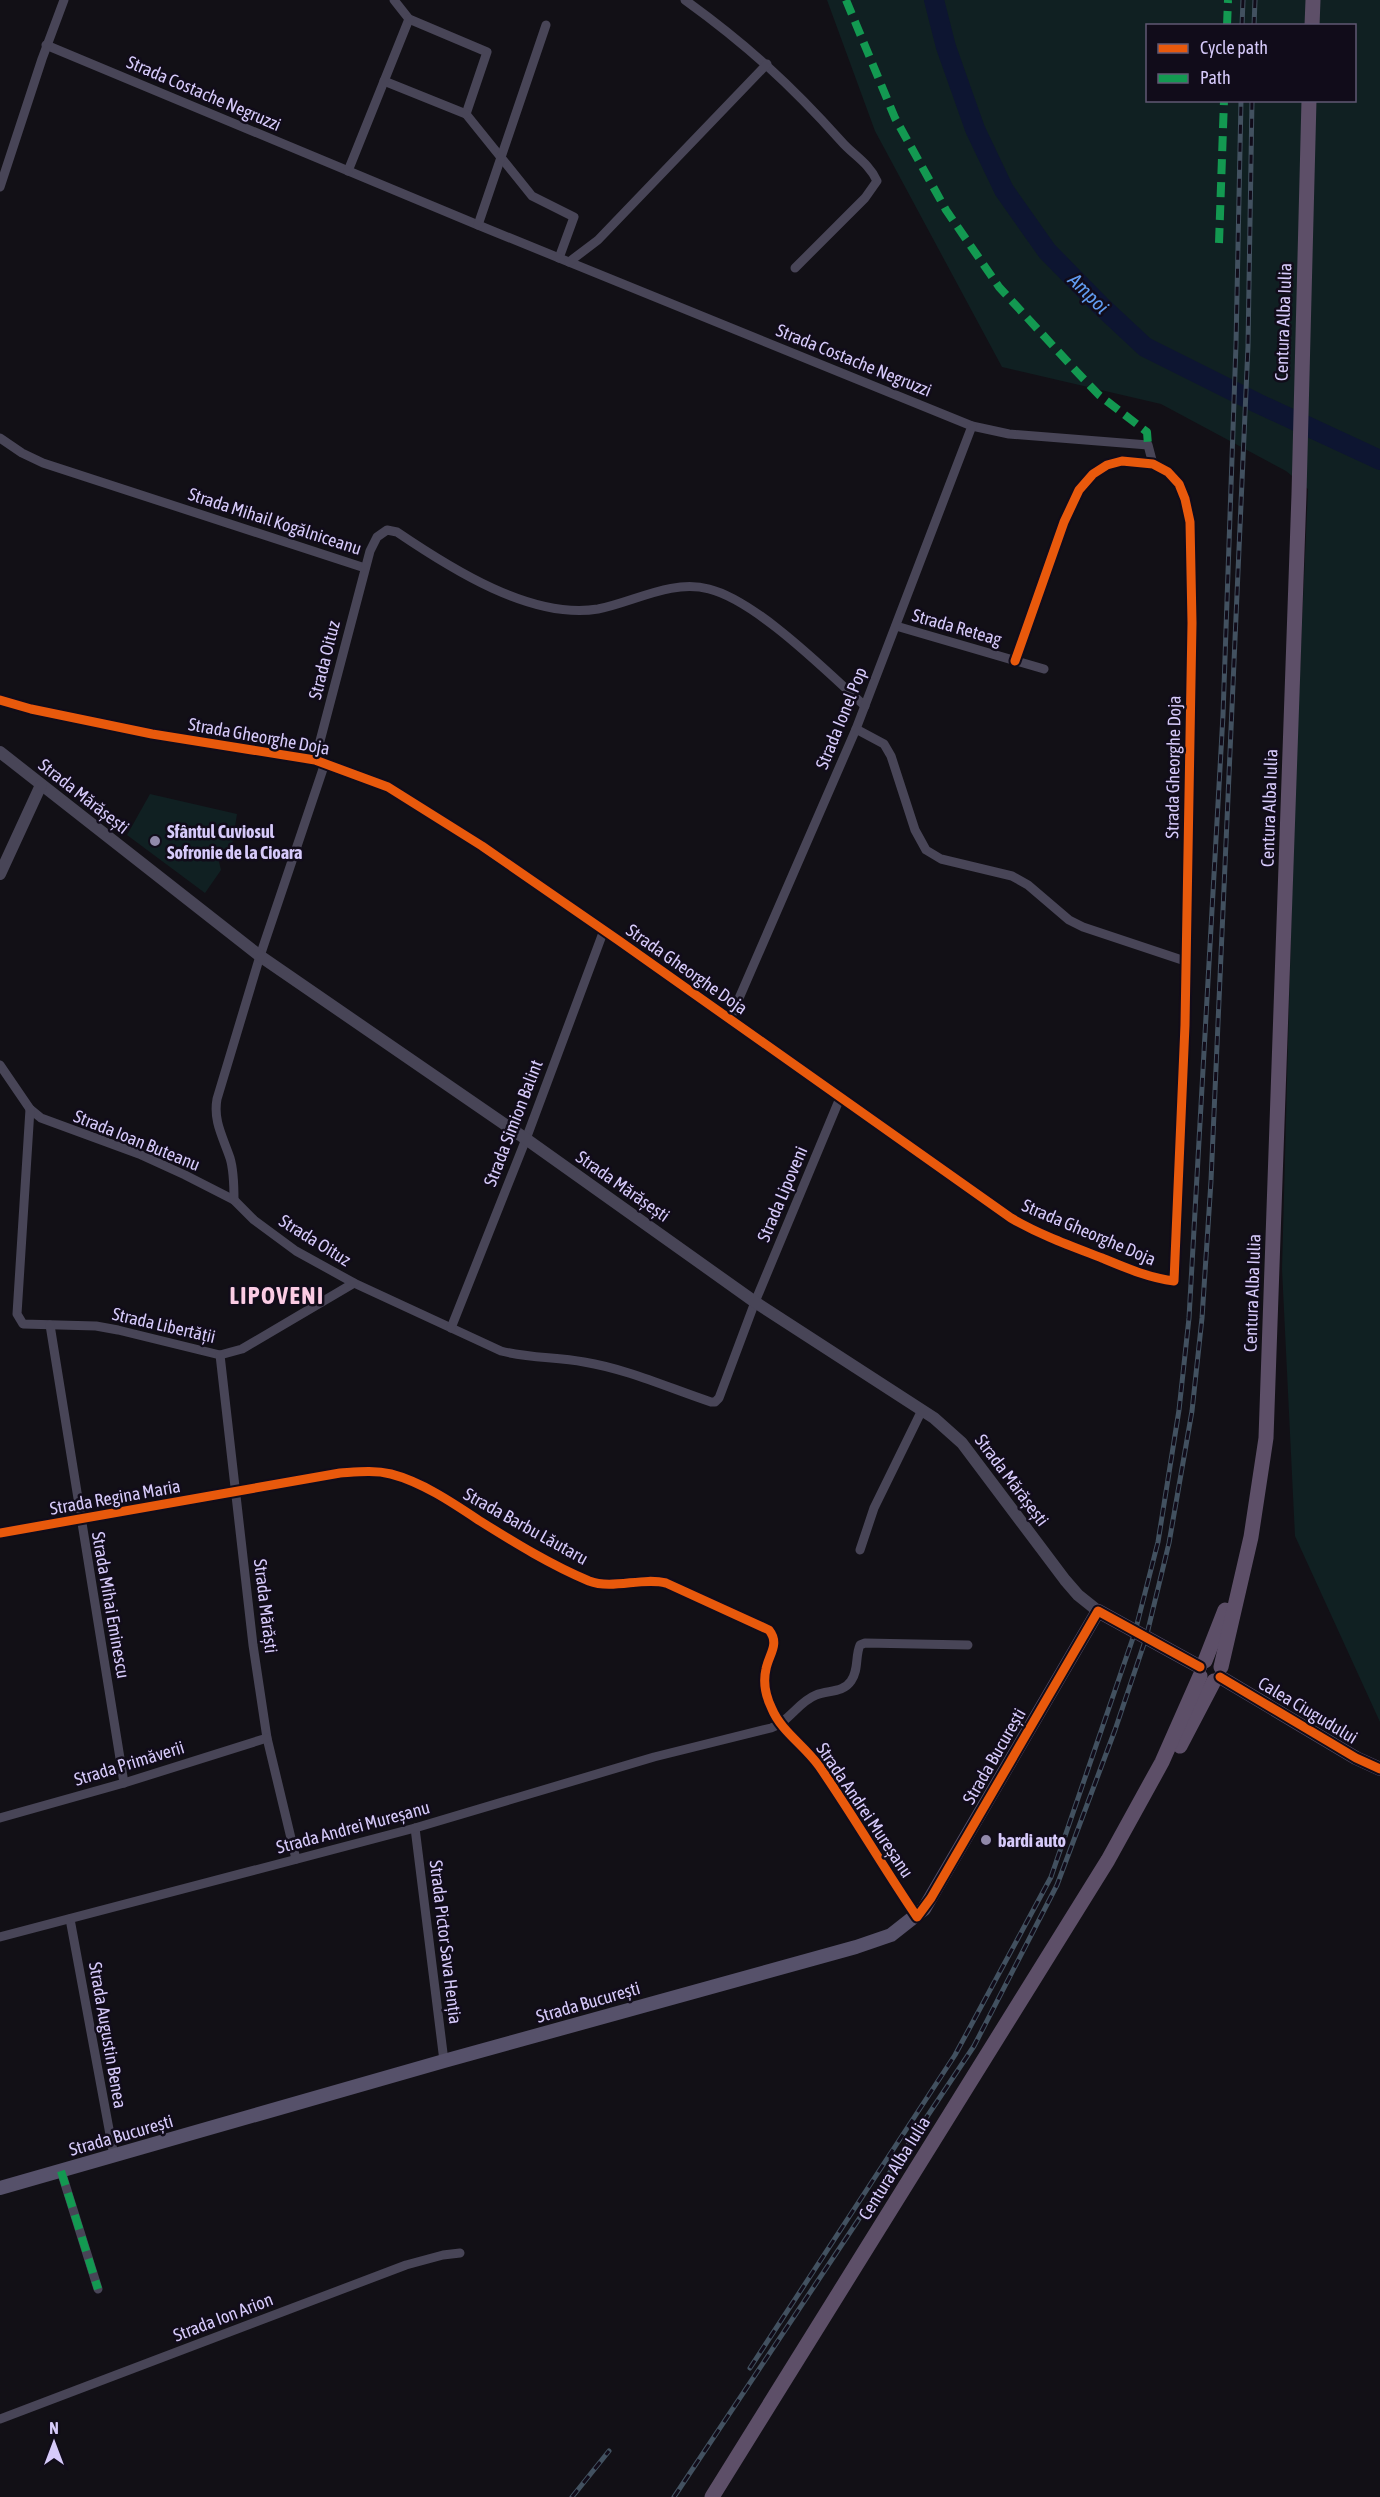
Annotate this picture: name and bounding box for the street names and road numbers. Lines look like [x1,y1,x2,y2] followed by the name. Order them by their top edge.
[124,51,284,135] street label: Strada Costache Negruzzi
[1270,263,1296,381] street label: Centura Alba Iulia
[773,319,935,401] street label: Strada Costache Negruzzi
[186,483,364,559] street label: Strada Mihail Kogălniceanu
[910,604,1004,650] street label: Strada Reteag
[304,618,344,702] street label: Strada Oituz
[811,664,871,772] street label: Strada Ionel Pop
[1161,695,1185,839] street label: Strada Gheorghe Doja
[187,713,331,759] street label: Strada Gheorghe Doja
[1256,749,1282,867] street label: Centura Alba Iulia
[34,754,134,838] street label: Strada Mărășești
[622,919,752,1019] street label: Strada Gheorghe Doja
[479,1057,547,1189] street label: Strada Simion Balint
[71,1105,203,1175] street label: Strada Ioan Buteanu
[752,1143,812,1245] street label: Strada Lipoveni
[572,1146,674,1226] street label: Strada Mărășești
[1019,1194,1159,1270] street label: Strada Gheorghe Doja
[275,1210,355,1270] street label: Strada Oituz
[1239,1234,1265,1352] street label: Centura Alba Iulia
[110,1303,218,1347] street label: Strada Libertății
[971,1430,1053,1530] street label: Strada Mărășești
[48,1475,182,1519] street label: Strada Regina Maria
[460,1483,592,1569] street label: Strada Barbu Lăutaru
[88,1530,134,1680] street label: Strada Mihai Eminescu
[250,1558,282,1654] street label: Strada Mărăști
[1254,1672,1362,1748] street label: Calea Ciugudului
[958,1704,1030,1808] street label: Strada București
[71,1736,187,1790] street label: Strada Primăverii
[812,1739,918,1881] street label: Strada Andrei Mureșanu
[274,1796,432,1858] street label: Strada Andrei Mureșanu
[426,1859,466,2025] street label: Strada Pictor Sava Henția
[85,1960,131,2110] street label: Strada Augustin Benea
[534,1977,642,2027] street label: Strada București
[67,2110,175,2160] street label: Strada București
[854,2112,934,2224] street label: Centura Alba Iulia
[170,2288,276,2346] street label: Strada Ion Arion

